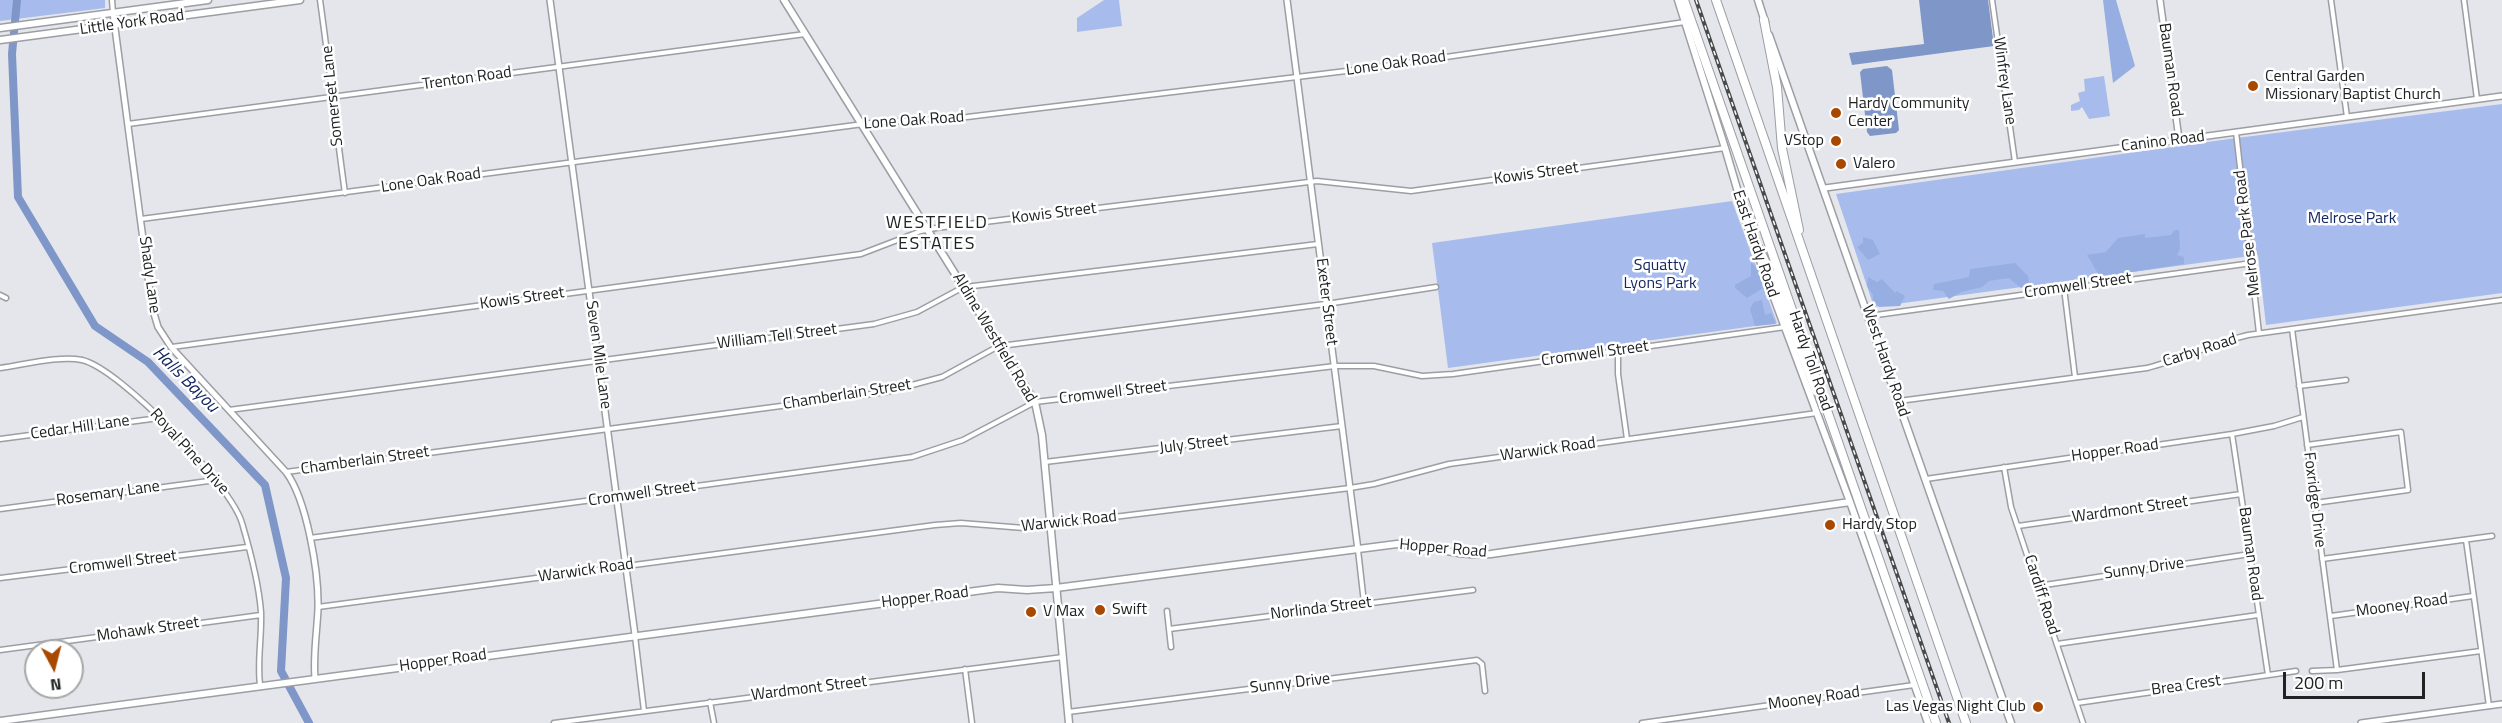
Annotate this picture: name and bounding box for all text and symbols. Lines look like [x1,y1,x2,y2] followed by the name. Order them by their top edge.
[79,6,185,40] street label: Little York Road
[2154,22,2186,118] street label: Bauman Road
[1988,36,2020,126] street label: Winfrey Lane
[318,45,348,147] street label: Somerset Lane
[1345,47,1447,81] street label: Lone Oak Road
[421,63,513,95] street label: Trenton Road
[2265,67,2441,105] place label: Central Garden Missionary Baptist Church
[2246,79,2260,93] marker: Central Garden Missionary Baptist Church
[1848,94,1970,132] place label: Hardy Community Center
[1829,106,1843,120] marker: Hardy Community Center
[863,108,965,134] street label: Lone Oak Road
[2120,127,2206,157] street label: Canino Road
[1784,131,1824,151] place label: VStop
[1829,134,1843,148] marker: VStop
[1853,154,1895,174] place label: Valero
[1834,157,1848,171] marker: Valero
[1493,159,1579,189] street label: Kowis Street
[380,164,482,198] street label: Lone Oak Road
[2231,169,2265,297] street label: Melrose Park Road
[1728,188,1782,300] street label: East Hardy Road
[1011,199,1097,229] street label: Kowis Street
[2308,209,2396,229] park label: Melrose Park
[886,213,988,256] district label: WESTFIELD ESTATES
[134,235,164,315] street label: Shady Lane
[1623,256,1697,294] park label: Squatty Lyons Park
[1311,257,1341,347] street label: Exeter Street
[2023,269,2133,303] street label: Cromwell Street
[948,270,1040,406] street label: Aldine Westfield Road
[479,284,565,314] street label: Kowis Street
[581,300,615,410] street label: Seven Mile Lane
[1857,303,1913,419] street label: West Hardy Road
[1784,308,1836,414] street label: Hardy Toll Road
[716,320,838,354] street label: William Tell Street
[2161,330,2239,372] street label: Carby Road
[1540,337,1650,371] street label: Cromwell Street
[147,342,223,418] water label: Halls Bayou
[782,375,912,415] street label: Chamberlain Street
[1058,377,1168,409] street label: Cromwell Street
[145,405,233,499] street label: Royal Pine Drive
[29,412,131,444] street label: Cedar Hill Lane
[1158,431,1230,459] street label: July Street
[1499,434,1597,466] street label: Warwick Road
[2070,435,2160,467] street label: Hopper Road
[300,442,430,480] street label: Chamberlain Street
[2299,451,2329,549] street label: Foxridge Drive
[55,477,161,511] street label: Rosemary Lane
[587,477,697,511] street label: Cromwell Street
[2071,492,2189,528] street label: Wardmont Street
[2234,506,2266,602] street label: Bauman Road
[1020,507,1118,537] street label: Warwick Road
[1842,515,1917,535] place label: Hardy Stop
[1823,518,1837,532] marker: Hardy Stop
[1398,536,1488,562] street label: Hopper Road
[68,547,178,579] street label: Cromwell Street
[2019,553,2063,637] street label: Cardiff Road
[2103,554,2185,584] street label: Sunny Drive
[537,555,635,587] street label: Warwick Road
[880,583,970,613] street label: Hopper Road
[2355,590,2449,622] street label: Mooney Road
[1269,593,1373,625] street label: Norlinda Street
[1112,600,1147,620] place label: Swift
[1043,602,1085,622] place label: V Max
[1093,603,1107,617] marker: Swift
[1024,605,1038,619] marker: V Max
[96,613,200,647] street label: Mohawk Street
[24,639,84,699] north arrow
[398,645,488,677] street label: Hopper Road
[2286,660,2428,698] scale bar
[2294,669,2343,696] text: 200 m
[1249,670,1331,698] street label: Sunny Drive
[49,672,63,697] text: N
[750,672,868,706] street label: Wardmont Street
[2150,672,2222,700] street label: Brea Crest
[1767,683,1861,715] street label: Mooney Road
[1886,697,2026,717] place label: Las Vegas Night Club
[2031,700,2045,714] marker: Las Vegas Night Club

